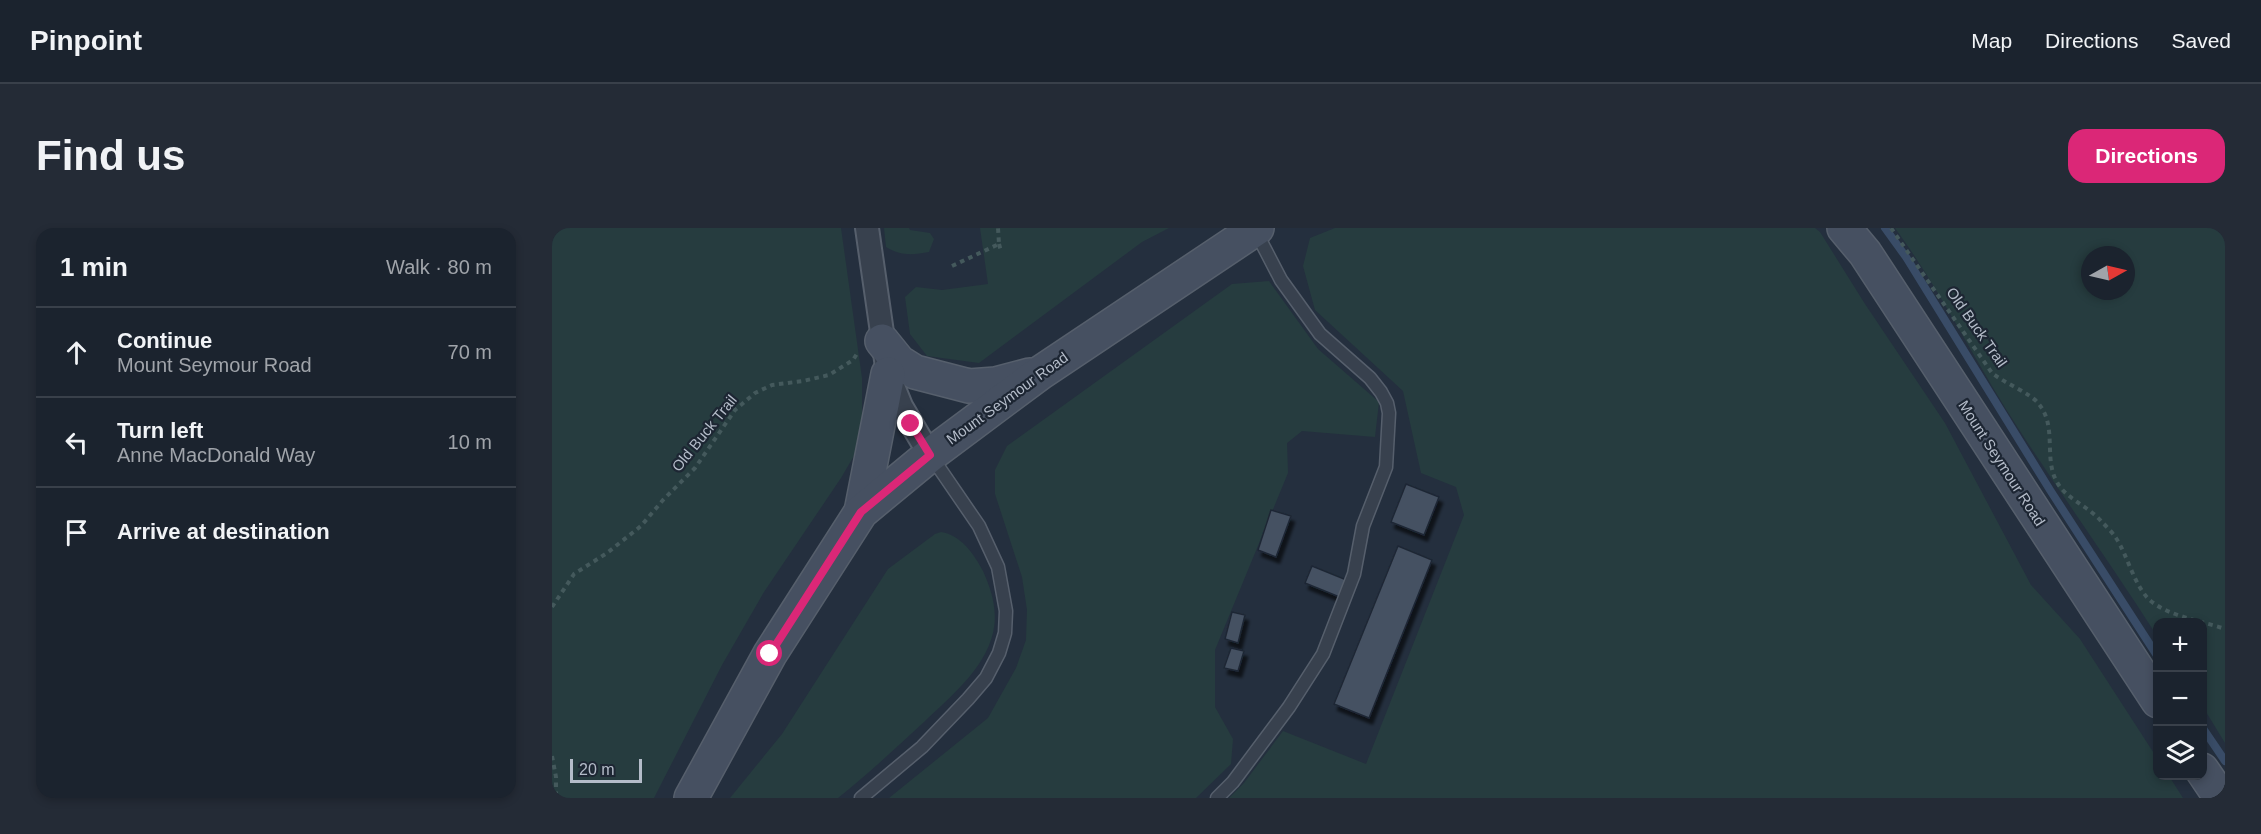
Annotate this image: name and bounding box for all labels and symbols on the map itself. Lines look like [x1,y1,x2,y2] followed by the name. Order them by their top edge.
[2081,246,2135,300] north arrow
[1943,284,2011,370] street label: Old Buck Trail
[943,348,1071,448] street label: Mount Seymour Road
[668,391,740,475] street label: Old Buck Trail
[1955,397,2049,529] street label: Mount Seymour Road
[897,410,923,436] route end
[756,640,782,666] route start
[570,756,642,784] scale bar

